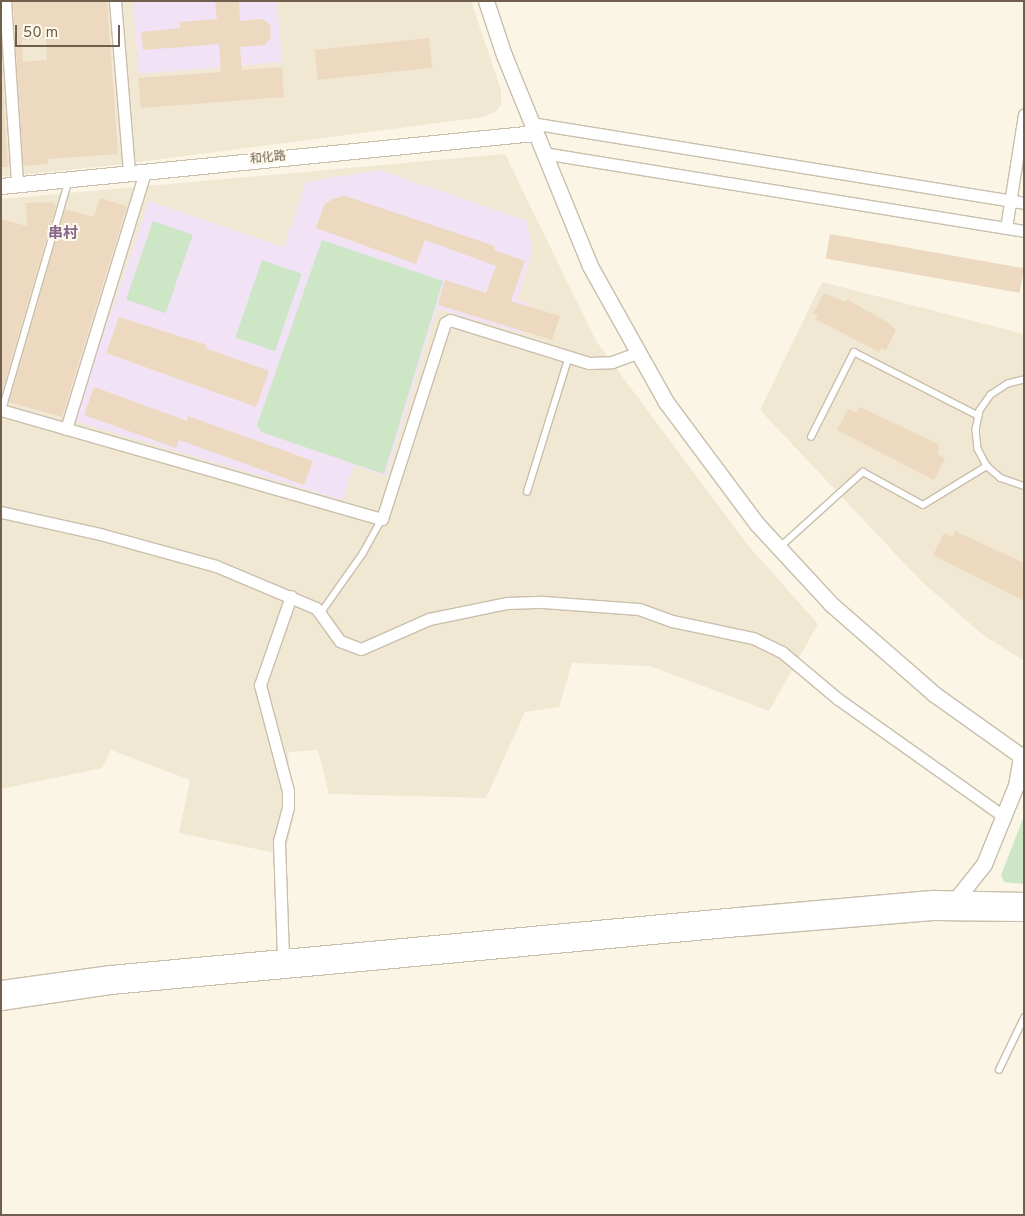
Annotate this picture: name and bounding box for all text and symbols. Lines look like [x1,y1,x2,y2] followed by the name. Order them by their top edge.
[18,15,122,47] scale bar
[23,24,58,43] text: 50 m
[249,150,287,168] street label: 和化路
[48,226,78,244] district label: 串村

